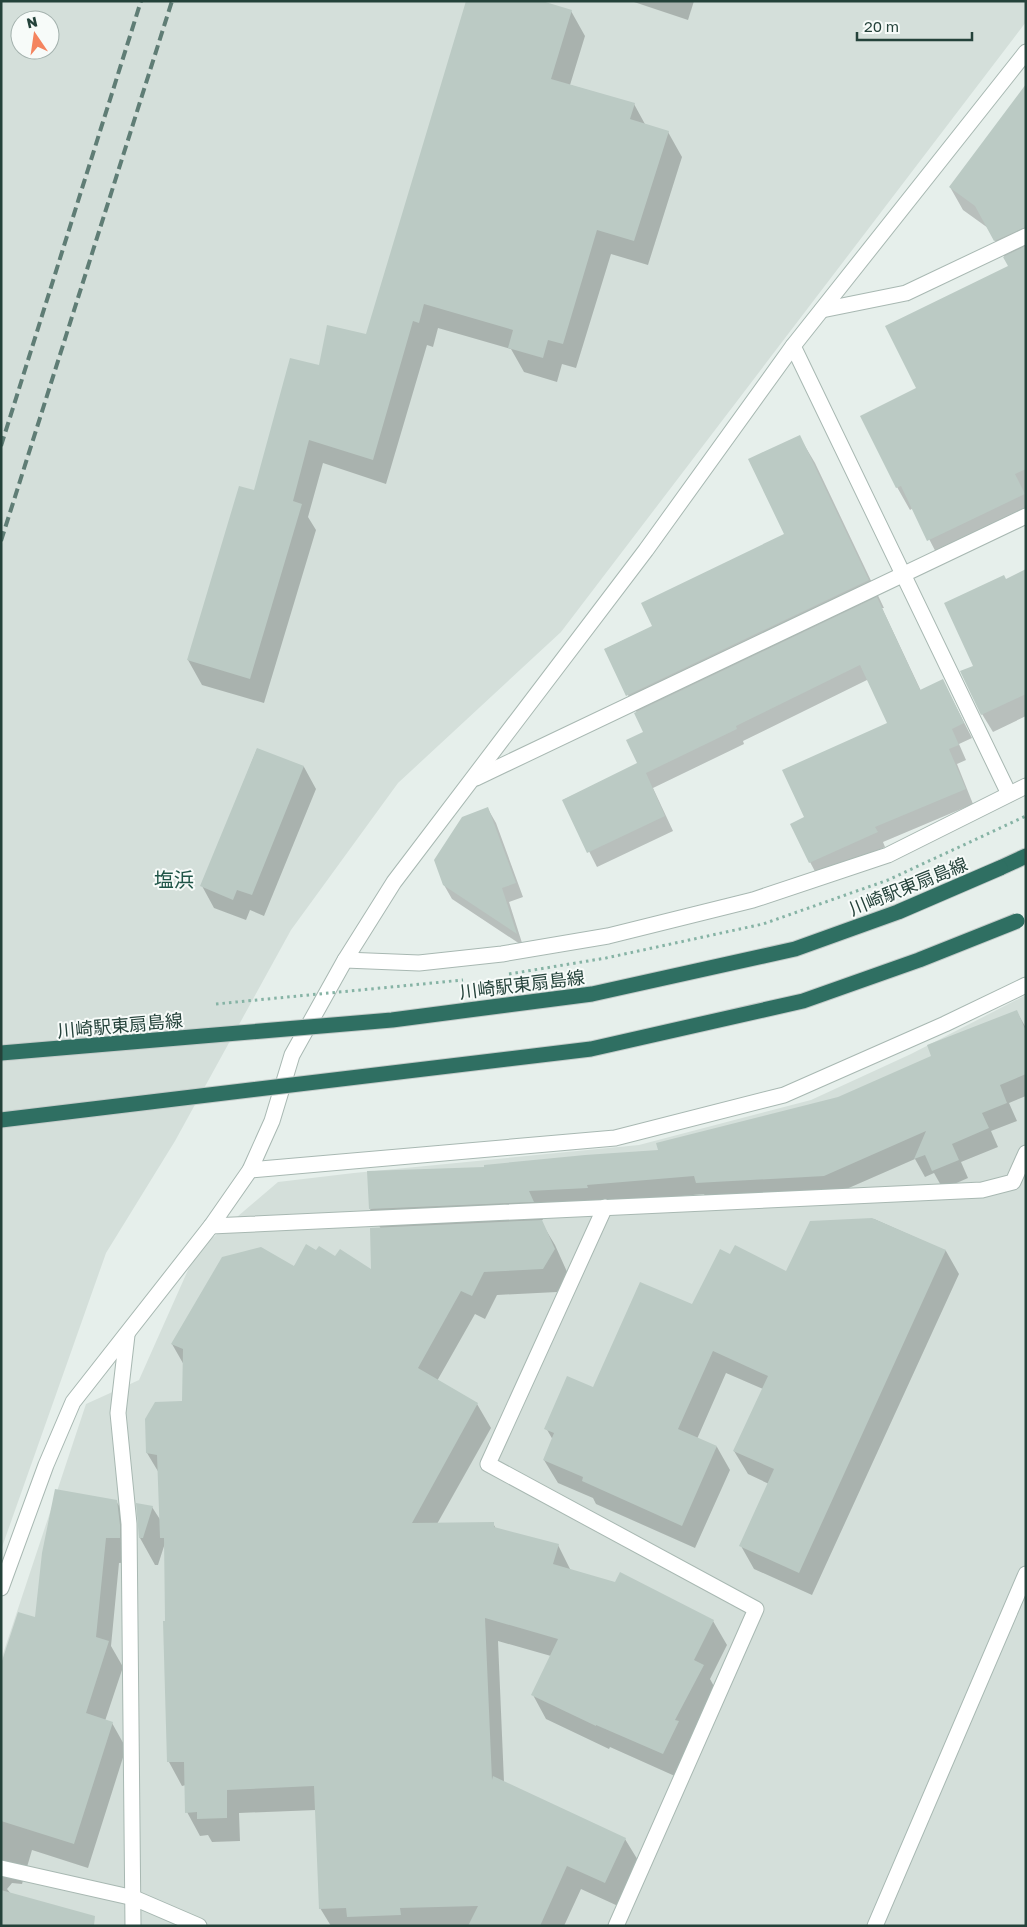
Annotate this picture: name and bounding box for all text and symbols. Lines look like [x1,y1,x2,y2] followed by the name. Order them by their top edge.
[10,10,60,60] north arrow
[857,10,972,42] scale bar
[25,12,39,31] text: N
[864,17,899,35] text: 20 m
[845,852,971,920] street label: 川崎駅東扇島線
[154,867,194,891] district label: 塩浜
[458,965,586,1003] street label: 川崎駅東扇島線
[56,1009,184,1041] street label: 川崎駅東扇島線

